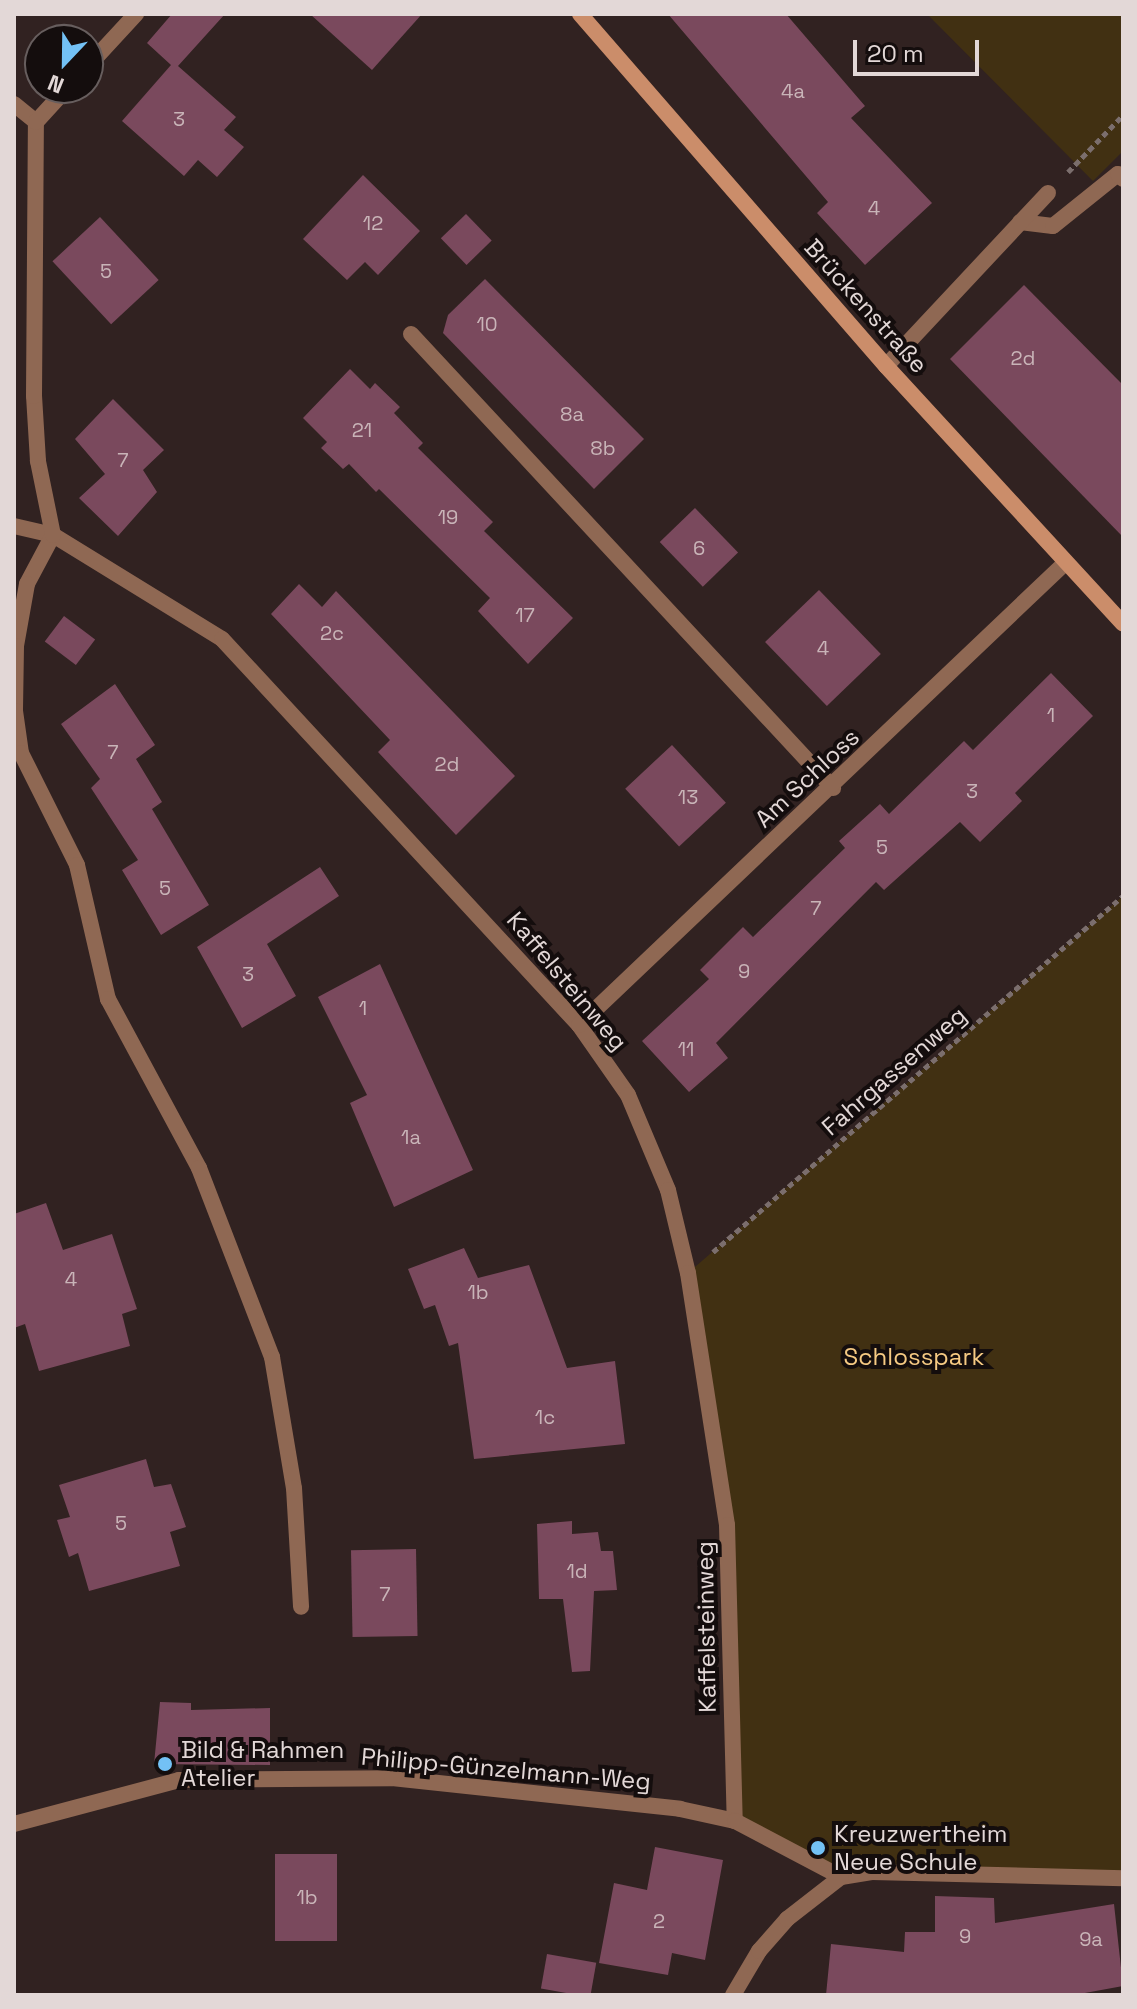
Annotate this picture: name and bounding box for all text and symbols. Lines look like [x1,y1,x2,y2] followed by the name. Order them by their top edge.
[24,24,104,104] north arrow
[857,24,983,74] scale bar
[867,38,924,69] text: 20 m
[44,69,68,100] text: N
[781,79,805,103] house number: 4a
[173,107,185,131] house number: 3
[868,196,880,220] house number: 4
[363,211,383,235] house number: 12
[798,233,934,379] street label: Brückenstraße
[100,259,112,283] house number: 5
[476,312,498,336] house number: 10
[1011,346,1035,370] house number: 2d
[560,402,584,426] house number: 8a
[352,418,372,442] house number: 21
[590,436,616,460] house number: 8b
[117,448,129,472] house number: 7
[438,505,458,529] house number: 19
[693,536,705,560] house number: 6
[515,603,535,627] house number: 17
[320,621,344,645] house number: 2c
[817,636,829,660] house number: 4
[1047,703,1055,727] house number: 1
[749,723,865,833] street label: Am Schloss
[107,740,119,764] house number: 7
[435,752,459,776] house number: 2d
[966,779,978,803] house number: 3
[678,785,698,809] house number: 13
[876,835,888,859] house number: 5
[159,876,171,900] house number: 5
[810,896,822,920] house number: 7
[501,906,633,1056] street label: Kaffelsteinweg
[738,959,750,983] house number: 9
[242,962,254,986] house number: 3
[359,996,367,1020] house number: 1
[816,1001,972,1141] street label: Fahrgassenweg
[678,1037,694,1061] house number: 11
[401,1125,421,1149] house number: 1a
[65,1267,77,1291] house number: 4
[467,1280,489,1304] house number: 1b
[844,1343,984,1371] park label: Schlosspark
[535,1405,555,1429] house number: 1c
[115,1511,127,1535] house number: 5
[690,1541,722,1713] street label: Kaffelsteinweg
[566,1559,588,1583] house number: 1d
[379,1582,391,1606] house number: 7
[181,1736,344,1792] place label: Bild & Rahmen Atelier
[360,1742,652,1796] street label: Philipp-Günzelmann-Weg
[156,1755,174,1773] marker: Bild & Rahmen Atelier
[834,1820,1007,1876] place label: Kreuzwertheim Neue Schule
[809,1839,827,1857] marker: Kreuzwertheim Neue Schule
[296,1885,318,1909] house number: 1b
[653,1909,665,1933] house number: 2
[959,1924,971,1948] house number: 9
[1079,1927,1103,1951] house number: 9a

